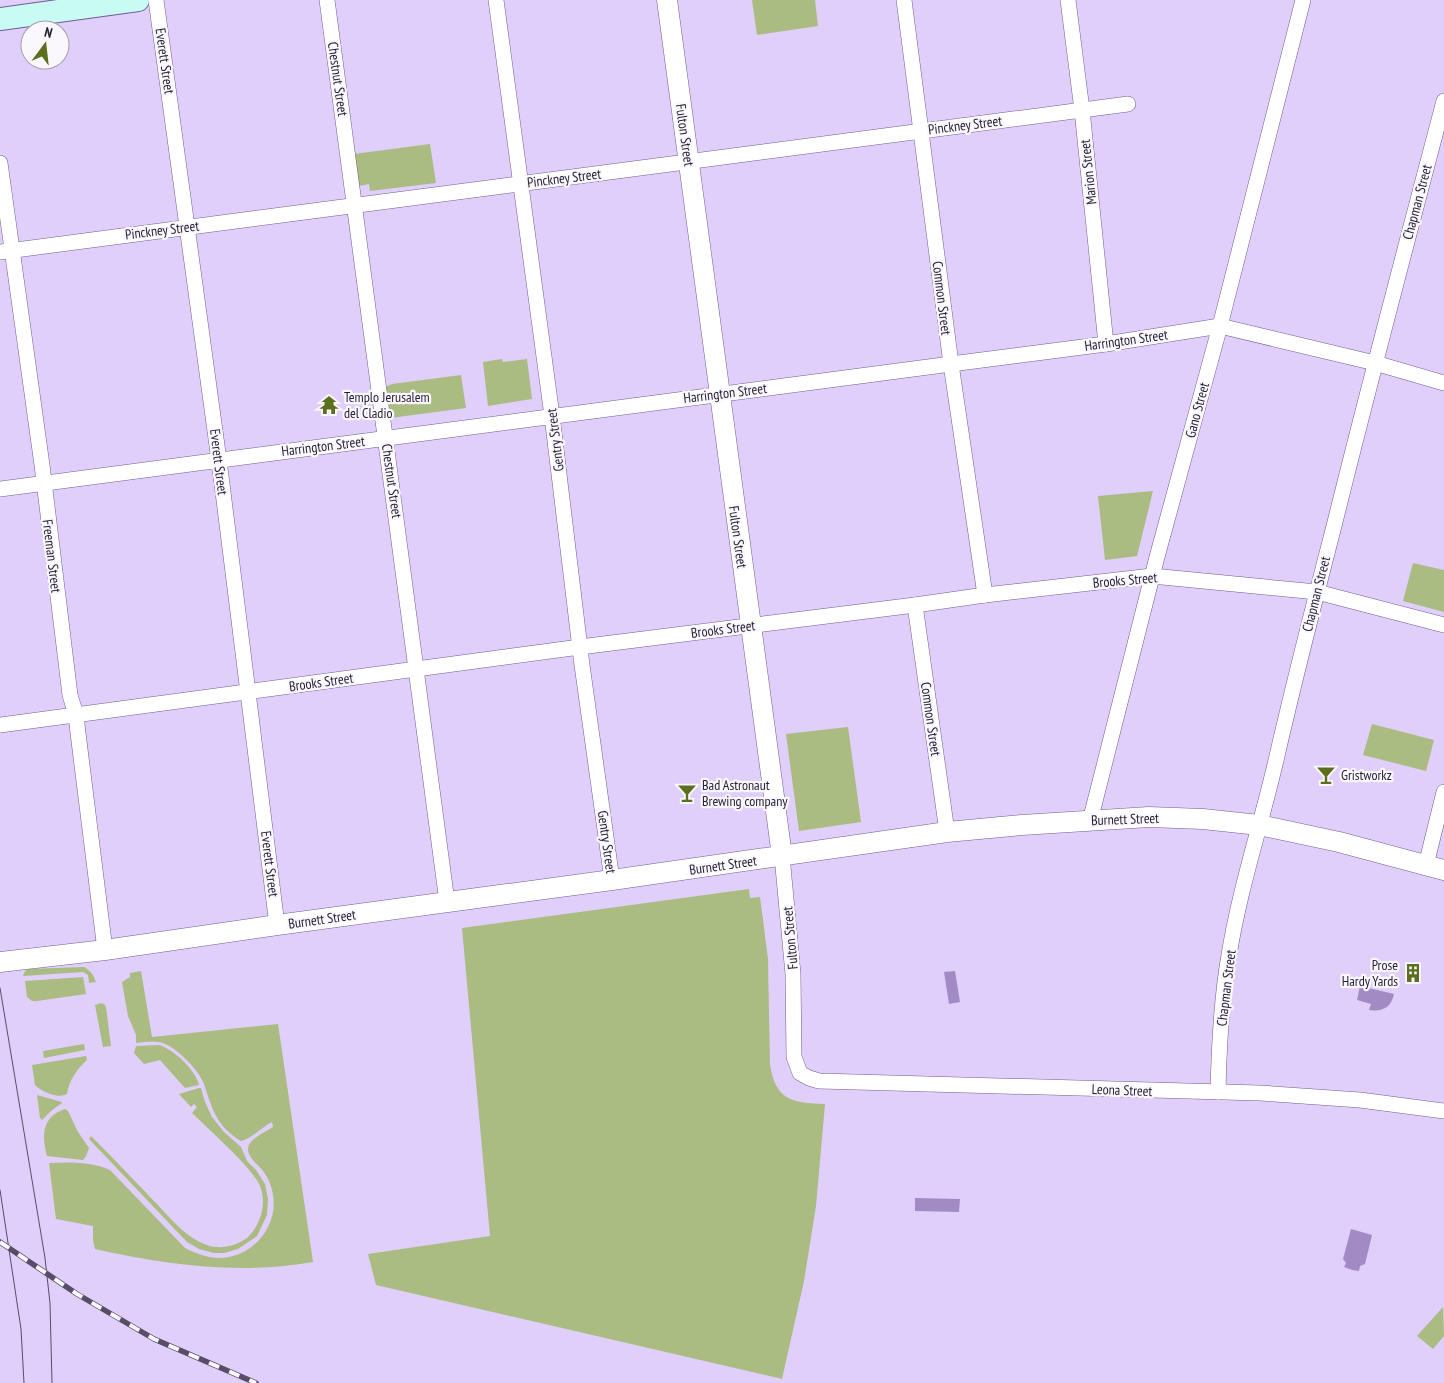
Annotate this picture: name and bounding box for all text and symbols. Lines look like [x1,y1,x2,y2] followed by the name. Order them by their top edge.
[20,20,70,70] north arrow
[42,23,54,42] text: N
[151,27,179,95] street label: Everett Street
[324,41,352,118] street label: Chestnut Street
[672,103,698,168] street label: Fulton Street
[927,112,1003,138] street label: Pinckney Street
[1076,138,1100,206] street label: Marion Street
[1398,162,1436,242] street label: Chapman Street
[526,165,602,191] street label: Pinckney Street
[124,217,200,243] street label: Pinckney Street
[929,260,955,336] street label: Common Street
[1083,325,1169,355] street label: Harrington Street
[682,379,768,407] street label: Harrington Street
[1181,380,1213,440] street label: Gano Street
[344,388,430,422] place label: Templo Jerusalem del Cladio
[318,394,340,416] temple icon: Templo Jerusalem del Cladio
[542,407,568,473] street label: Gentry Street
[206,428,232,496] street label: Everett Street
[280,432,366,460] street label: Harrington Street
[378,443,406,520] street label: Chestnut Street
[725,505,751,570] street label: Fulton Street
[39,518,65,594] street label: Freeman Street
[1298,554,1334,634] street label: Chapman Street
[1092,568,1158,592] street label: Brooks Street
[690,616,756,642] street label: Brooks Street
[288,669,354,695] street label: Brooks Street
[917,681,945,757] street label: Common Street
[1315,764,1337,786] bar icon: Gristworkz
[1341,766,1392,784] place label: Gristworkz
[702,776,788,810] place label: Bad Astronaut Brewing company
[676,782,698,804] bar icon: Bad Astronaut Brewing company
[594,809,620,875] street label: Gentry Street
[1091,809,1159,829] street label: Burnett Street
[257,830,283,898] street label: Everett Street
[688,851,758,879] street label: Burnett Street
[287,905,357,933] street label: Burnett Street
[778,906,802,970] street label: Fulton Street
[1212,949,1240,1027] street label: Chapman Street
[1342,956,1398,990] place label: Prose Hardy Yards
[1402,962,1424,984] building icon: Prose Hardy Yards
[1091,1080,1153,1100] street label: Leona Street

